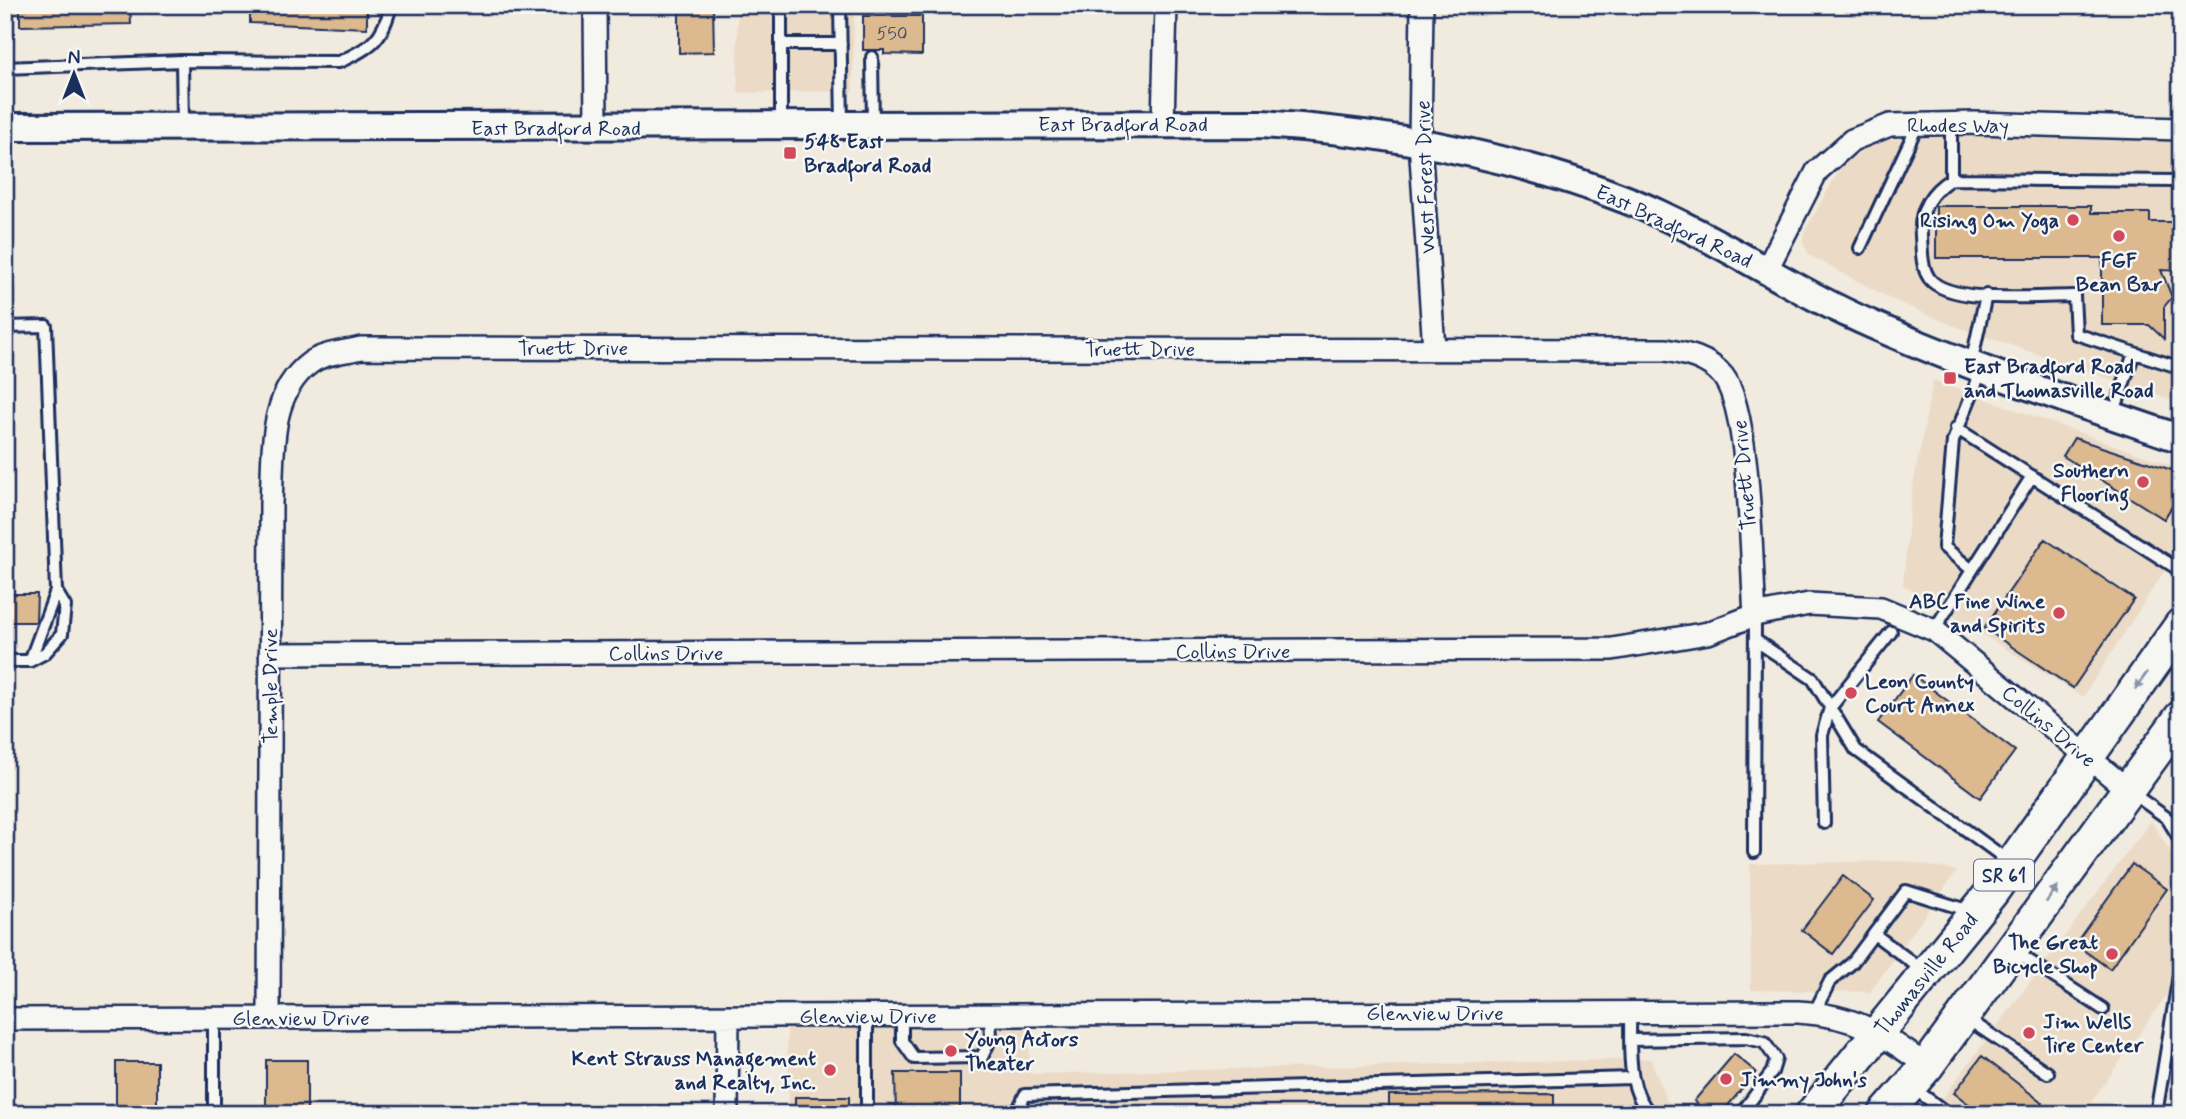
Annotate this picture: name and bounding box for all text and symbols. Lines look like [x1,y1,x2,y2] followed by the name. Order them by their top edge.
[876,22,908,46] house number: 550
[38,38,108,108] north arrow
[68,46,80,71] text: N
[1409,100,1443,254] street label: West Forest Drive
[1038,111,1208,141] street label: East Bradford Road
[1907,112,2009,140] street label: Rhodes Way
[471,115,641,145] street label: East Bradford Road
[804,128,931,182] place label: 548 East Bradford Road
[782,145,798,161] marker: 548 East Bradford Road
[1590,178,1757,277] street label: East Bradford Road
[1920,207,2059,235] place label: Rising Om Yoga
[2065,212,2081,228] marker: Rising Om Yoga
[2111,228,2127,244] marker: FGF Bean Bar
[2076,247,2162,299] place label: FGF Bean Bar
[518,335,628,363] street label: Truett Drive
[1085,336,1195,364] street label: Truett Drive
[1964,353,2154,405] place label: East Bradford Road and Thomasville Road
[1942,370,1958,386] marker: East Bradford Road and Thomasville Road
[1726,419,1764,531] street label: Truett Drive
[2053,457,2129,511] place label: Southern Flooring
[2135,474,2151,490] marker: Southern Flooring
[1909,588,2046,640] place label: ABC Fine Wine and Spirits
[2051,605,2067,621] marker: ABC Fine Wine and Spirits
[257,628,285,744] street label: Temple Drive
[1176,638,1290,666] street label: Collins Drive
[609,640,723,668] street label: Collins Drive
[1865,668,1975,720] place label: Leon County Court Annex
[2135,672,2149,690] one-way arrow
[1995,679,2101,774] street label: Collins Drive
[1843,685,1859,701] marker: Leon County Court Annex
[1974,860,2034,890] road number: SR 61
[2045,885,2059,903] one-way arrow
[1869,907,1985,1042] street label: Thomasville Road
[1993,929,2098,981] place label: The Great Bicycle Shop
[2104,946,2120,962] marker: The Great Bicycle Shop
[1366,1000,1504,1028] street label: Glenview Drive
[799,1003,937,1031] street label: Glenview Drive
[232,1005,370,1033] street label: Glenview Drive
[2043,1008,2144,1060] place label: Jim Wells Tire Center
[2021,1025,2037,1041] marker: Jim Wells Tire Center
[965,1026,1079,1078] place label: Young Actors Theater
[943,1043,959,1059] marker: Young Actors Theater
[572,1045,816,1097] place label: Kent Strauss Management and Realty, Inc.
[822,1062,838,1078] marker: Kent Strauss Management and Realty, Inc.
[1740,1066,1867,1094] place label: Jimmy John's
[1718,1071,1734,1087] marker: Jimmy John's

